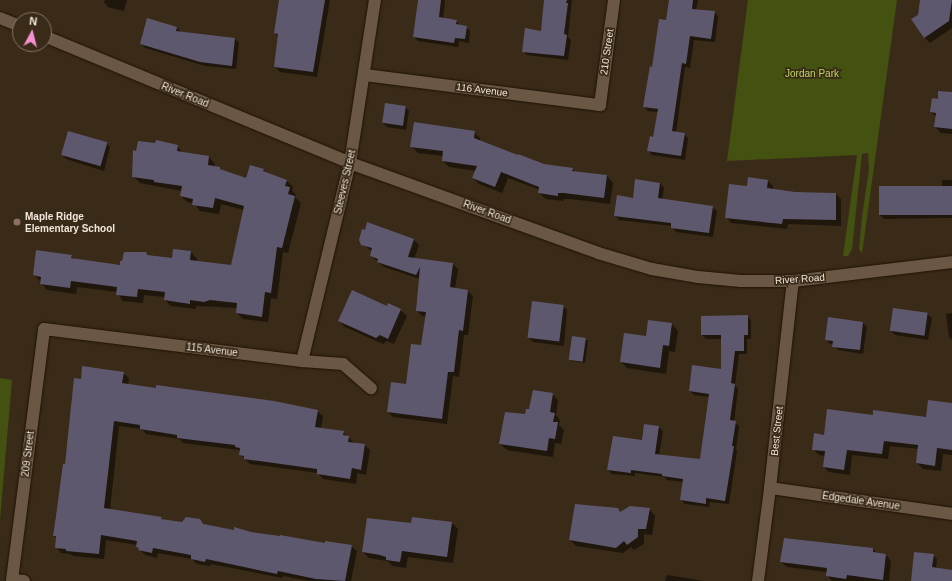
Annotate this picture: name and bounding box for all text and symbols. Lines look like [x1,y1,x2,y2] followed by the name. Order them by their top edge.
[12,12,52,52] north arrow
[29,15,38,28] text: N
[598,28,616,76] street label: 210 Street
[785,68,839,80] park label: Jordan Park
[160,80,210,110] street label: River Road
[455,81,509,99] street label: 116 Avenue
[332,149,358,215] street label: Steeves Street
[461,198,513,226] street label: River Road
[25,210,115,234] place label: Maple Ridge Elementary School
[12,217,22,227] marker: Maple Ridge Elementary School
[775,271,825,287] street label: River Road
[185,341,239,359] street label: 115 Avenue
[768,406,786,456] street label: Best Street
[19,430,37,478] street label: 209 Street
[821,490,901,512] street label: Edgedale Avenue

